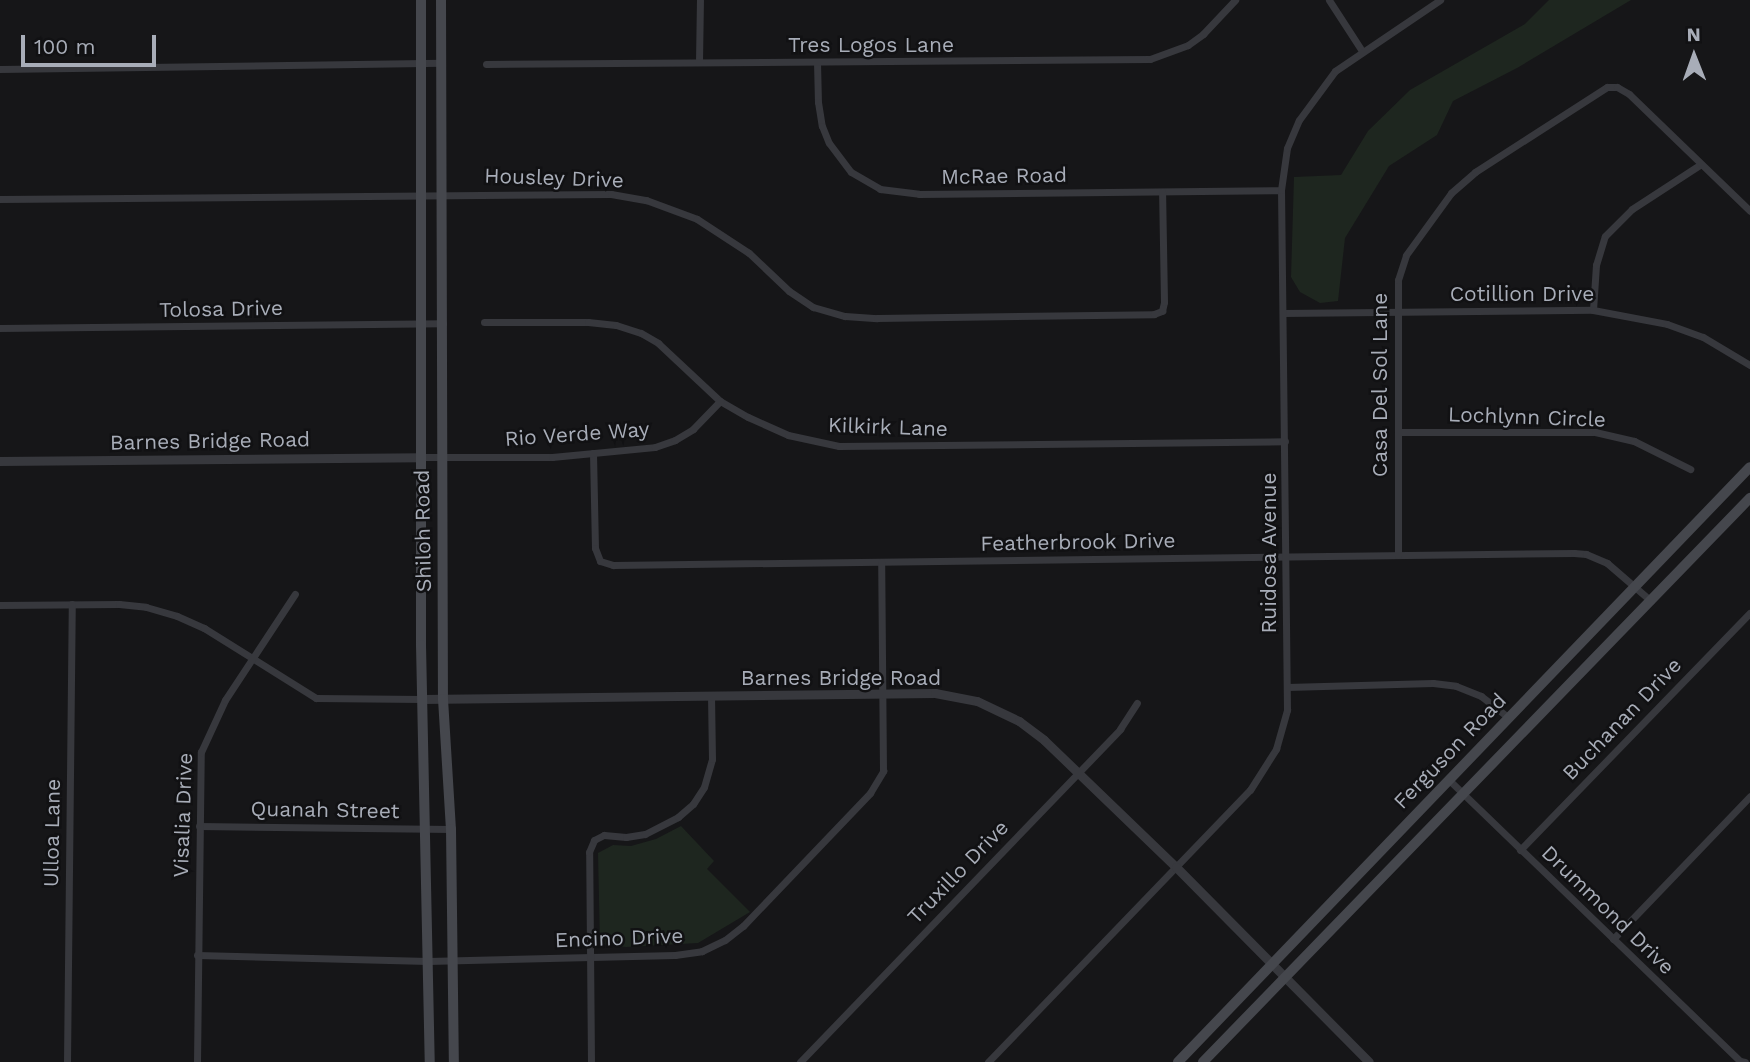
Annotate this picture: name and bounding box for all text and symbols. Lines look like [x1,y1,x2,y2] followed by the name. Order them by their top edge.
[24,21,159,65] scale bar
[1659,21,1729,91] north arrow
[1686,23,1701,46] text: N
[788,32,954,58] street label: Tres Logos Lane
[34,34,96,59] text: 100 m
[941,162,1067,190] street label: McRae Road
[484,163,624,193] street label: Housley Drive
[1450,281,1594,307] street label: Cotillion Drive
[1367,292,1393,478] street label: Casa Del Sol Lane
[159,295,283,323] street label: Tolosa Drive
[1448,402,1606,432] street label: Lochlynn Circle
[827,412,949,442] street label: Kilkirk Lane
[503,416,651,452] street label: Rio Verde Way
[110,427,310,455] street label: Barnes Bridge Road
[409,470,437,592] street label: Shiloh Road
[1256,472,1282,634] street label: Ruidosa Avenue
[980,528,1176,556] street label: Featherbrook Drive
[1557,652,1687,786] street label: Buchanan Drive
[741,665,941,691] street label: Barnes Bridge Road
[1388,688,1512,814] street label: Ferguson Road
[168,752,198,878] street label: Visalia Drive
[38,778,66,888] street label: Ulloa Lane
[250,796,400,824] street label: Quanah Street
[902,815,1014,929] street label: Truxillo Drive
[1536,840,1680,980] street label: Drummond Drive
[554,923,684,953] street label: Encino Drive

